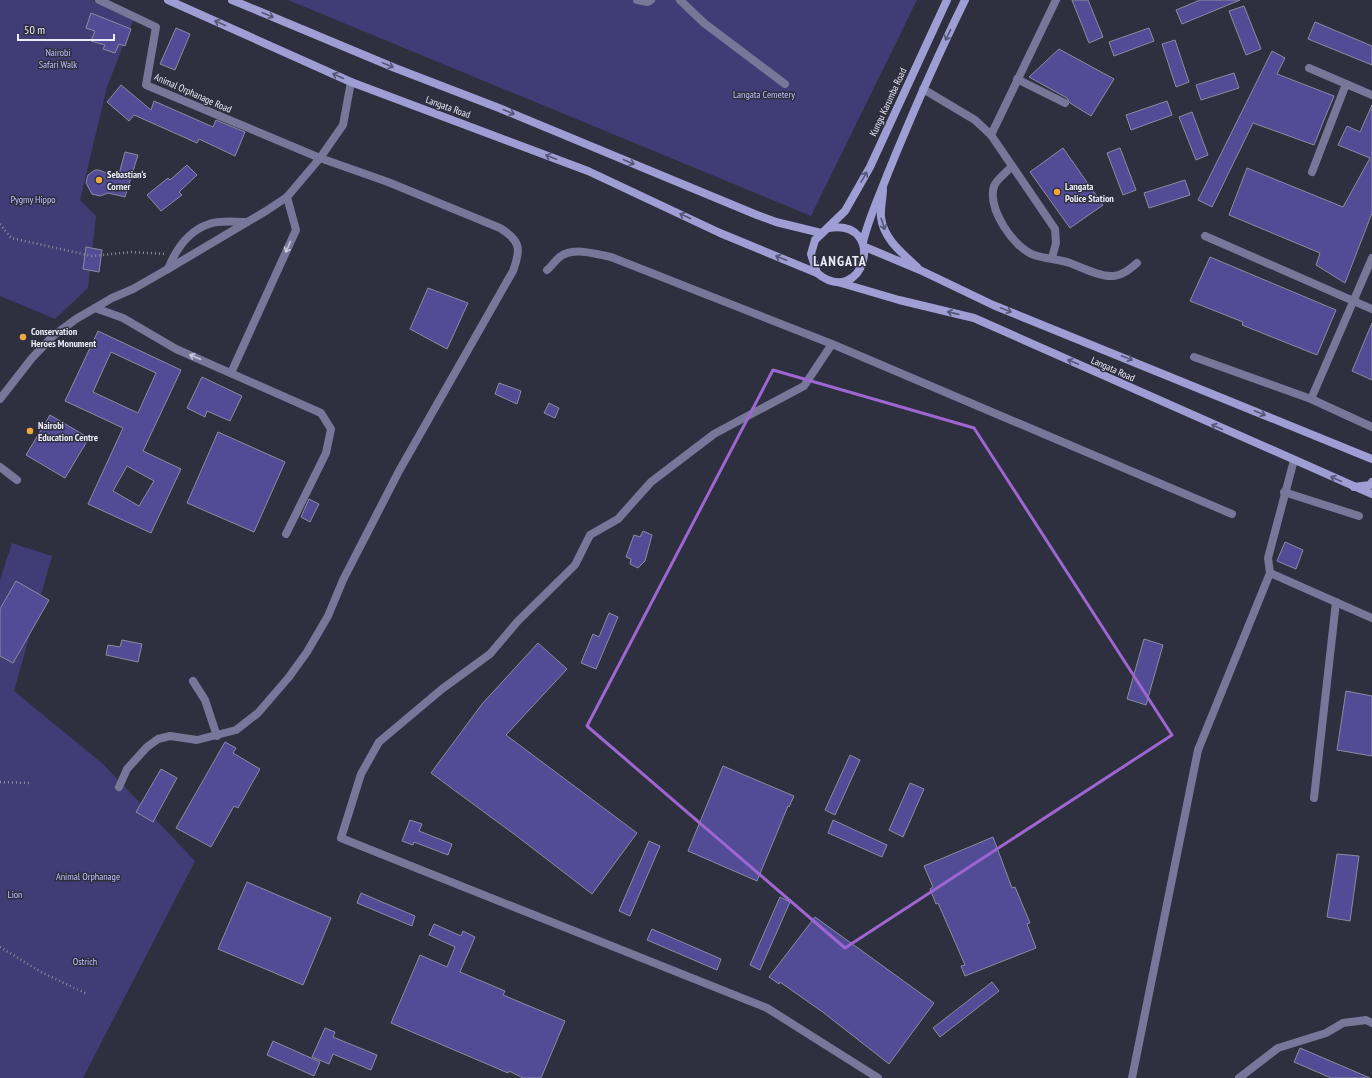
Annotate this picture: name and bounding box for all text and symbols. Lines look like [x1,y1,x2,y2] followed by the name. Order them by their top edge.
[261,12,273,19] one-way arrow
[18,16,114,42] scale bar
[214,19,226,26] one-way arrow
[24,22,45,37] text: 50 m
[944,29,951,41] one-way arrow
[39,46,77,71] park label: Nairobi Safari Walk
[381,61,393,69] one-way arrow
[866,66,910,138] street label: Kungu Karumba Road
[152,70,234,116] street label: Animal Orphanage Road
[332,72,344,80] one-way arrow
[733,88,795,101] park label: Langata Cemetery
[424,93,472,121] street label: Langata Road
[503,108,515,116] one-way arrow
[546,152,558,160] one-way arrow
[623,158,635,166] one-way arrow
[107,168,147,193] place label: Sebastian‘s Corner
[861,171,869,183] one-way arrow
[94,175,104,185] marker: Sebastian‘s Corner
[1065,180,1114,205] place label: Langata Police Station
[1052,187,1062,197] marker: Langata Police Station
[10,193,56,206] park label: Pygmy Hippo
[679,212,691,219] one-way arrow
[880,217,888,229] one-way arrow
[284,240,292,252] one-way arrow
[813,252,867,270] district label: LANGATA
[775,254,787,262] one-way arrow
[1000,307,1012,314] one-way arrow
[947,308,960,316] one-way arrow
[31,325,96,350] place label: Conservation Heroes Monument
[18,332,28,342] marker: Conservation Heroes Monument
[190,353,202,361] one-way arrow
[1089,354,1137,384] street label: Langata Road
[1120,355,1132,363] one-way arrow
[1067,358,1079,365] one-way arrow
[1254,409,1266,417] one-way arrow
[38,419,98,444] place label: Nairobi Education Centre
[1212,423,1224,430] one-way arrow
[25,426,35,436] marker: Nairobi Education Centre
[1331,475,1343,482] one-way arrow
[56,870,120,883] park label: Animal Orphanage
[7,888,23,901] park label: Lion
[73,955,97,968] park label: Ostrich

